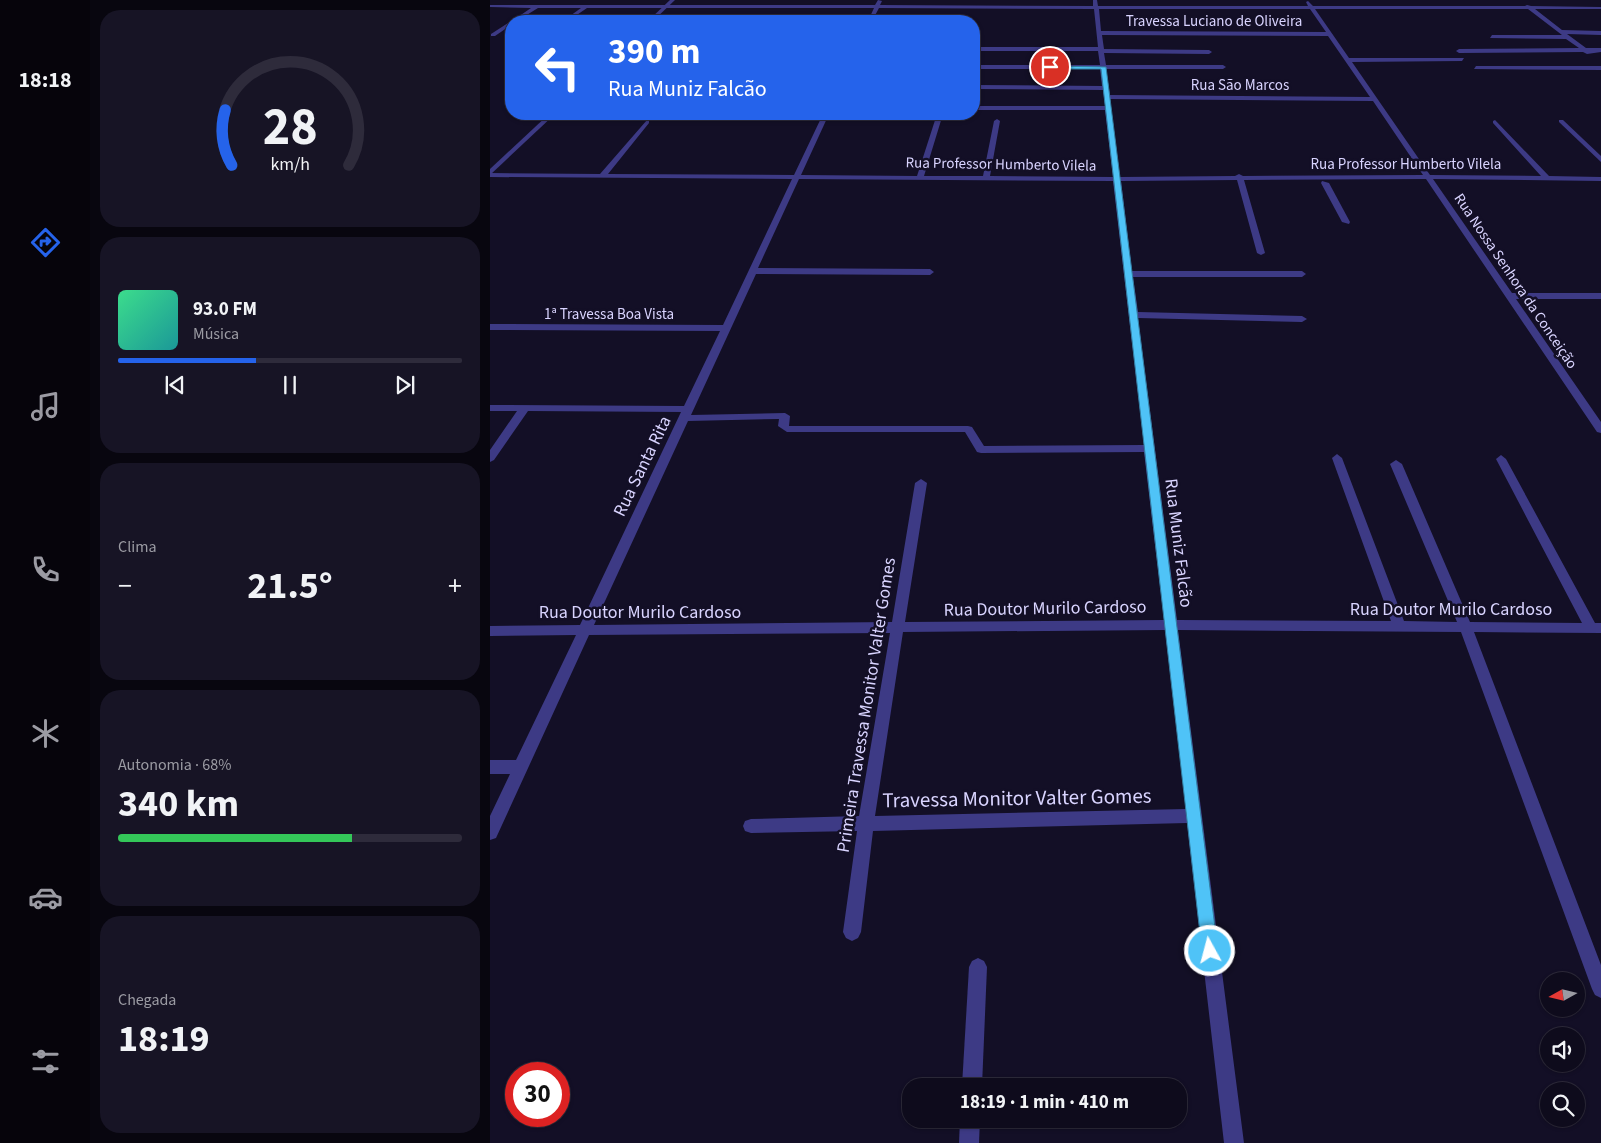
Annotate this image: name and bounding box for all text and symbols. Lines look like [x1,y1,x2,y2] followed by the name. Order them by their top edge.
[1126,11,1302,32] street label: Travessa Luciano de Oliveira
[608,27,700,77] text: 390 m
[525,35,590,100] icon: left
[1029,46,1071,88] pin
[1036,53,1064,81] icon: arrive
[18,64,72,96] text: 18:18
[608,73,767,105] text: Rua Muniz Falcão
[1191,75,1289,96] street label: Rua São Marcos
[263,91,317,165] text: 28
[270,152,310,177] text: km/h
[905,152,1097,177] street label: Rua Professor Humberto Vilela
[1311,154,1501,175] street label: Rua Professor Humberto Vilela
[1449,189,1582,373] street label: Rua Nossa Senhora da Conceição
[28,225,63,260] icon: directions
[193,296,257,323] text: 93.0 FM
[544,304,674,325] street label: 1ª Travessa Boa Vista
[193,323,239,345] text: Música
[161,371,189,399] icon: previous
[276,371,304,399] icon: pause
[391,371,419,399] icon: next
[28,389,63,424] icon: music
[607,412,678,521] street label: Rua Santa Rita
[1158,477,1199,609] street label: Rua Muniz Falcão
[118,536,156,558] text: Clima
[28,552,63,587] icon: phone
[831,556,902,854] street label: Primeira Travessa Monitor Valter Gomes
[247,559,333,613] text: 21.5°
[118,566,132,606] text: −
[448,566,462,606] text: +
[943,594,1147,623] street label: Rua Doutor Murilo Cardoso
[1350,597,1552,622] street label: Rua Doutor Murilo Cardoso
[539,600,741,625] street label: Rua Doutor Murilo Cardoso
[28,716,63,751] icon: climate
[118,754,231,776] text: Autonomia · 68%
[118,777,239,831] text: 340 km
[882,781,1152,815] street label: Travessa Monitor Valter Gomes
[28,880,63,915] icon: car
[1183,924,1235,976] position arrow
[1540,972,1585,1018] north arrow
[1540,972,1585,1127] map controls
[118,989,176,1011] text: Chegada
[118,1012,210,1066] text: 18:19
[1540,1027,1585,1072] button: sound
[28,1044,63,1079] icon: filters
[505,1062,570,1127] speed limit sign: 30
[1540,1082,1585,1127] button: search
[960,1089,1129,1116] text: 18:19 · 1 min · 410 m

